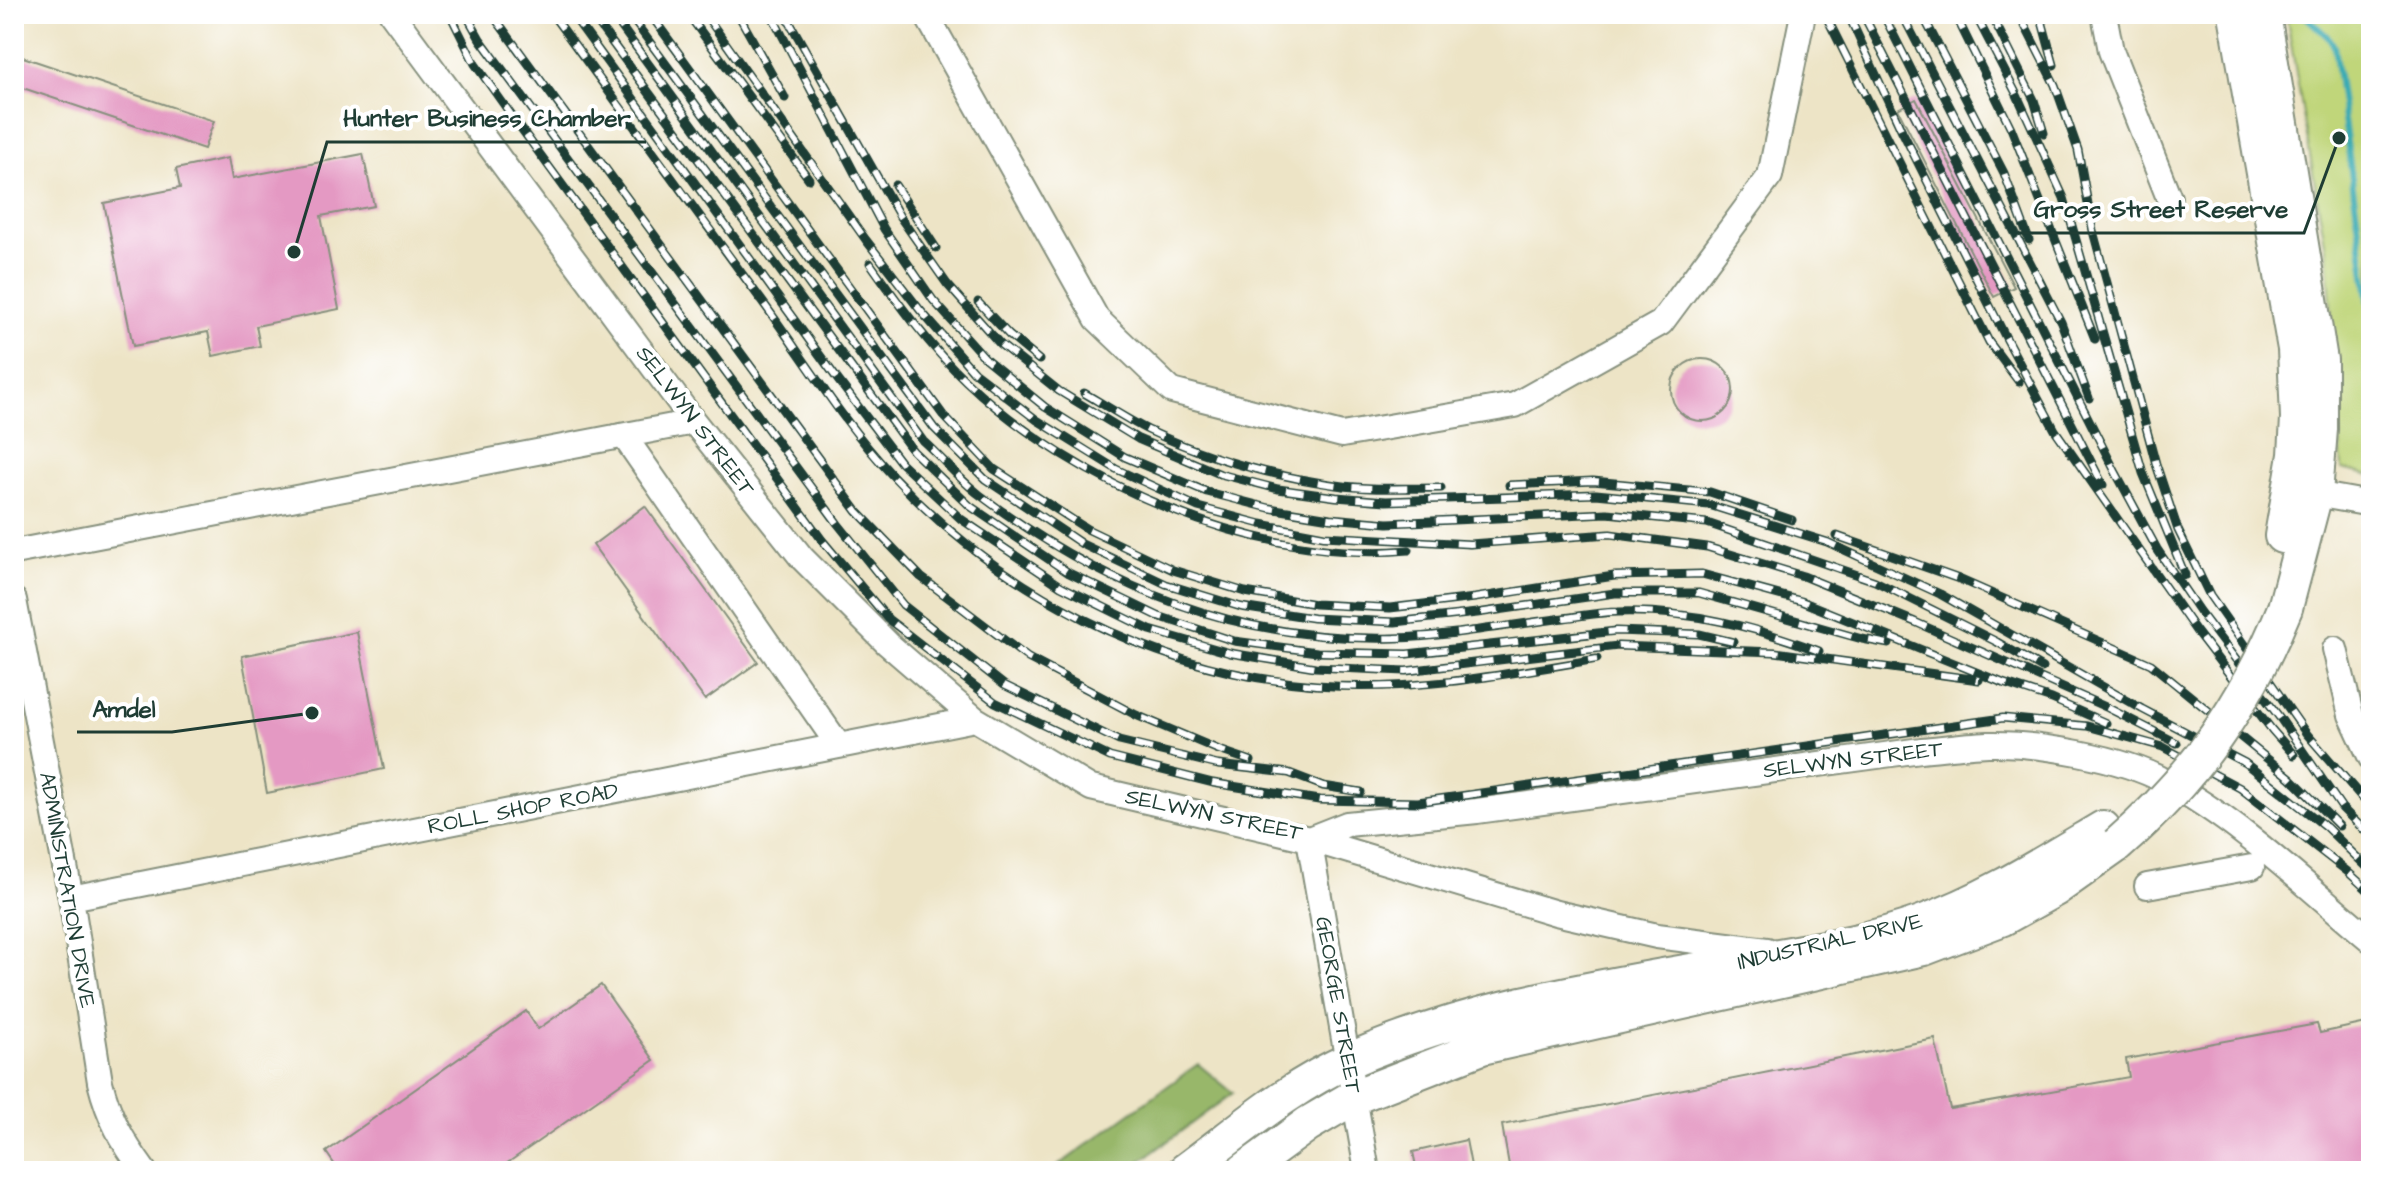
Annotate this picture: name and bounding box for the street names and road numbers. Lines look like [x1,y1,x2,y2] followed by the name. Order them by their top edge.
[628,340,762,503] street label: SELWYN STREET
[1761,734,1945,786] street label: SELWYN STREET
[31,770,103,1010] street label: ADMINISTRATION DRIVE
[425,775,621,843] street label: ROLL SHOP ROAD
[1122,781,1306,849] street label: SELWYN STREET
[1735,906,1925,978] street label: INDUSTRIAL DRIVE
[1307,914,1369,1096] street label: GEORGE STREET

